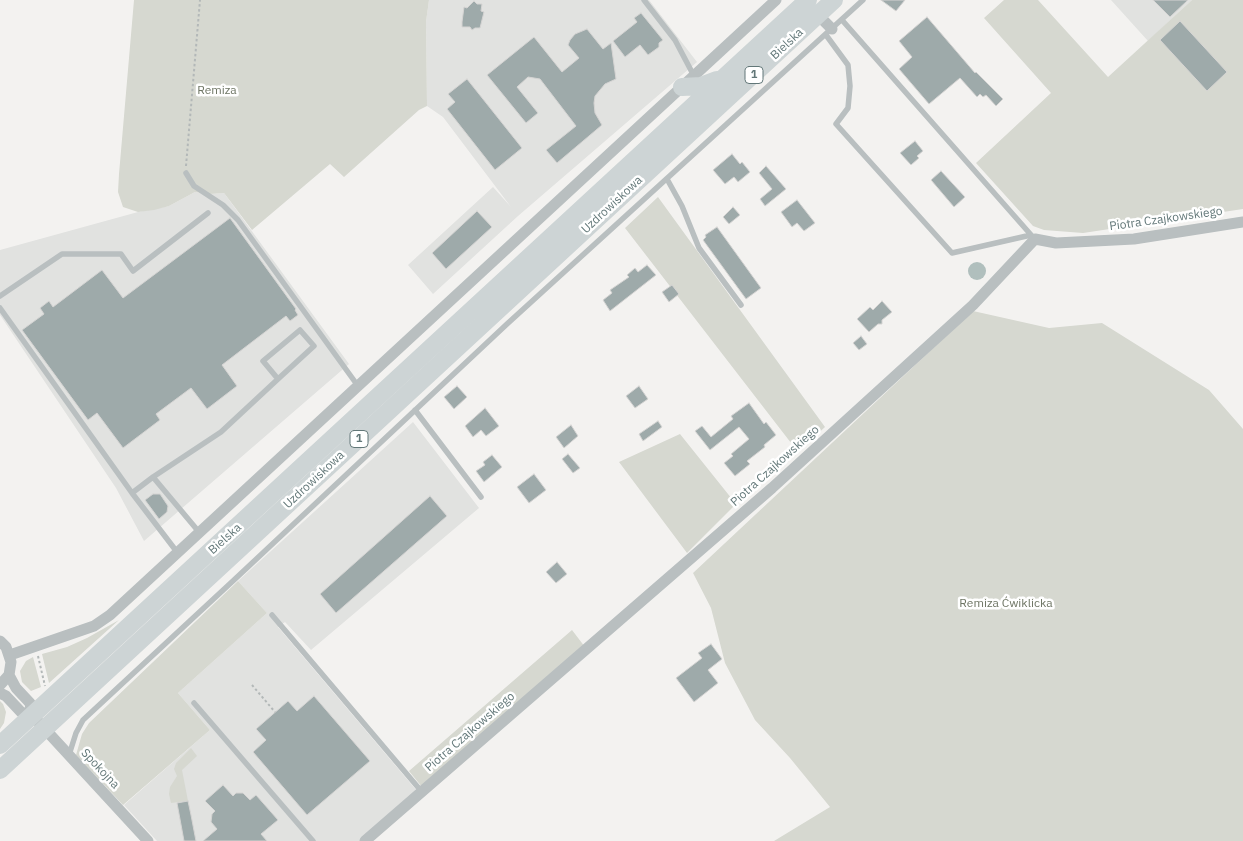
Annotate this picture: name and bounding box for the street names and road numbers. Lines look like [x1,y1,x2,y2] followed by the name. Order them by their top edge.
[768,25,806,63] street label: Bielska
[745,66,763,84] road number: 1
[579,173,645,237] street label: Uzdrowiskowa
[1109,204,1223,234] street label: Piotra Czajkowskiego
[728,423,822,509] street label: Piotra Czajkowskiego
[350,430,368,448] road number: 1
[281,448,347,512] street label: Uzdrowiskowa
[206,521,244,557] street label: Bielska
[422,689,518,775] street label: Piotra Czajkowskiego
[78,746,122,792] street label: Spokojna

